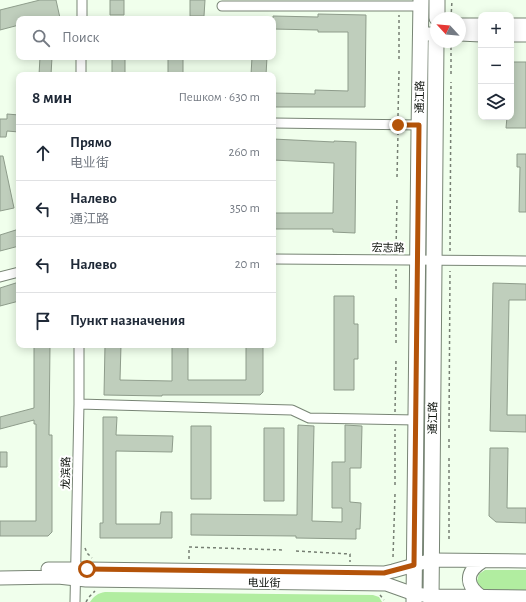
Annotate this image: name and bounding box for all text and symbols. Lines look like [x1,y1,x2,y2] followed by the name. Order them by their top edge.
[430,12,466,48] north arrow
[478,12,514,120] map controls
[478,12,514,48] button: +
[16,16,276,60] search box
[30,27,52,49] icon: search
[62,30,100,45] text: Поиск
[478,48,514,84] button: −
[413,80,426,114] street label: 通江路
[478,84,514,120] button: layers
[32,89,72,106] text: 8 мин
[179,91,260,104] text: Пешком · 630 m
[389,116,407,134] route end
[70,135,112,150] text: Прямо
[32,142,54,164] icon: ahead
[229,146,260,159] text: 260 m
[70,157,109,170] text: 电业街
[70,191,117,206] text: Налево
[32,198,54,220] icon: left
[230,202,260,215] text: 350 m
[70,213,109,226] text: 通江路
[371,241,405,254] street label: 宏志路
[32,254,54,276] icon: left
[70,257,117,272] text: Налево
[235,258,260,271] text: 20 m
[32,310,54,332] icon: arrive
[70,313,185,328] text: Пункт назначения
[426,401,439,435] street label: 通江路
[59,456,72,490] street label: 龙滨路
[78,560,96,578] route start
[247,576,281,589] street label: 电业街

